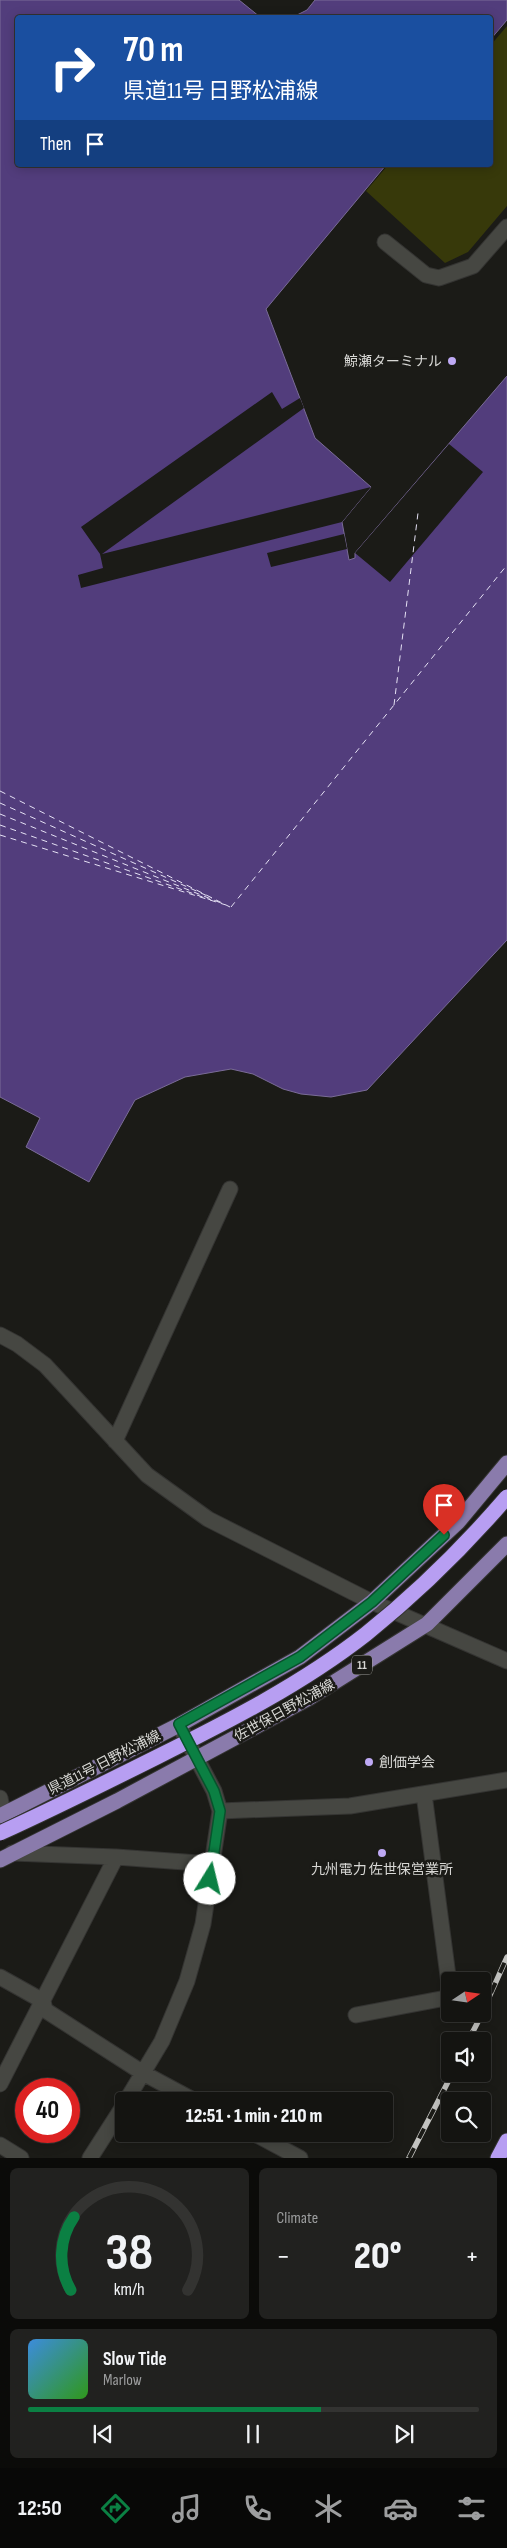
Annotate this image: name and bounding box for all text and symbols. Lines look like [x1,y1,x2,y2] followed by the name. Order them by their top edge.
[123,29,183,72] text: 70 m
[40,35,105,100] icon: right
[123,78,318,105] text: 県道11号 日野松浦線
[81,130,109,158] icon: arrive
[40,133,71,156] text: Then
[344,353,442,370] place label: 鯨瀬ターミナル
[446,355,458,367] marker: 鯨瀬ターミナル
[423,1484,465,1535] pin
[430,1491,458,1519] icon: arrive
[352,1656,372,1674] road number: 11
[231,1676,337,1745] street label: 佐世保日野松浦線
[45,1727,163,1798] street label: 県道11号 日野松浦線
[379,1754,435,1771] place label: 創価学会
[363,1756,375,1768] marker: 創価学会
[376,1847,388,1859] marker: 九州電力 佐世保営業所
[183,1852,235,1904] position arrow
[311,1861,453,1878] place label: 九州電力 佐世保営業所
[441,1972,491,2022] north arrow
[441,1972,491,2142] map controls
[441,2032,491,2082] button: sound
[15,2078,80,2143] speed limit sign: 40
[441,2092,491,2142] button: search
[186,2105,322,2128] text: 12:51 · 1 min · 210 m
[277,2209,318,2228] text: Climate
[105,2222,153,2285] text: 38
[354,2234,402,2279] text: 20°
[277,2240,290,2273] text: −
[465,2240,479,2273] text: +
[114,2279,145,2300] text: km/h
[103,2348,167,2371] text: Slow Tide
[103,2371,142,2390] text: Marlow
[89,2420,117,2448] icon: previous
[239,2420,267,2448] icon: pause
[390,2420,418,2448] icon: next
[98,2491,133,2526] icon: directions
[169,2491,204,2526] icon: music
[240,2491,275,2526] icon: phone
[311,2491,346,2526] icon: climate
[383,2491,418,2526] icon: car
[454,2491,489,2526] icon: filters
[18,2495,62,2522] text: 12:50

